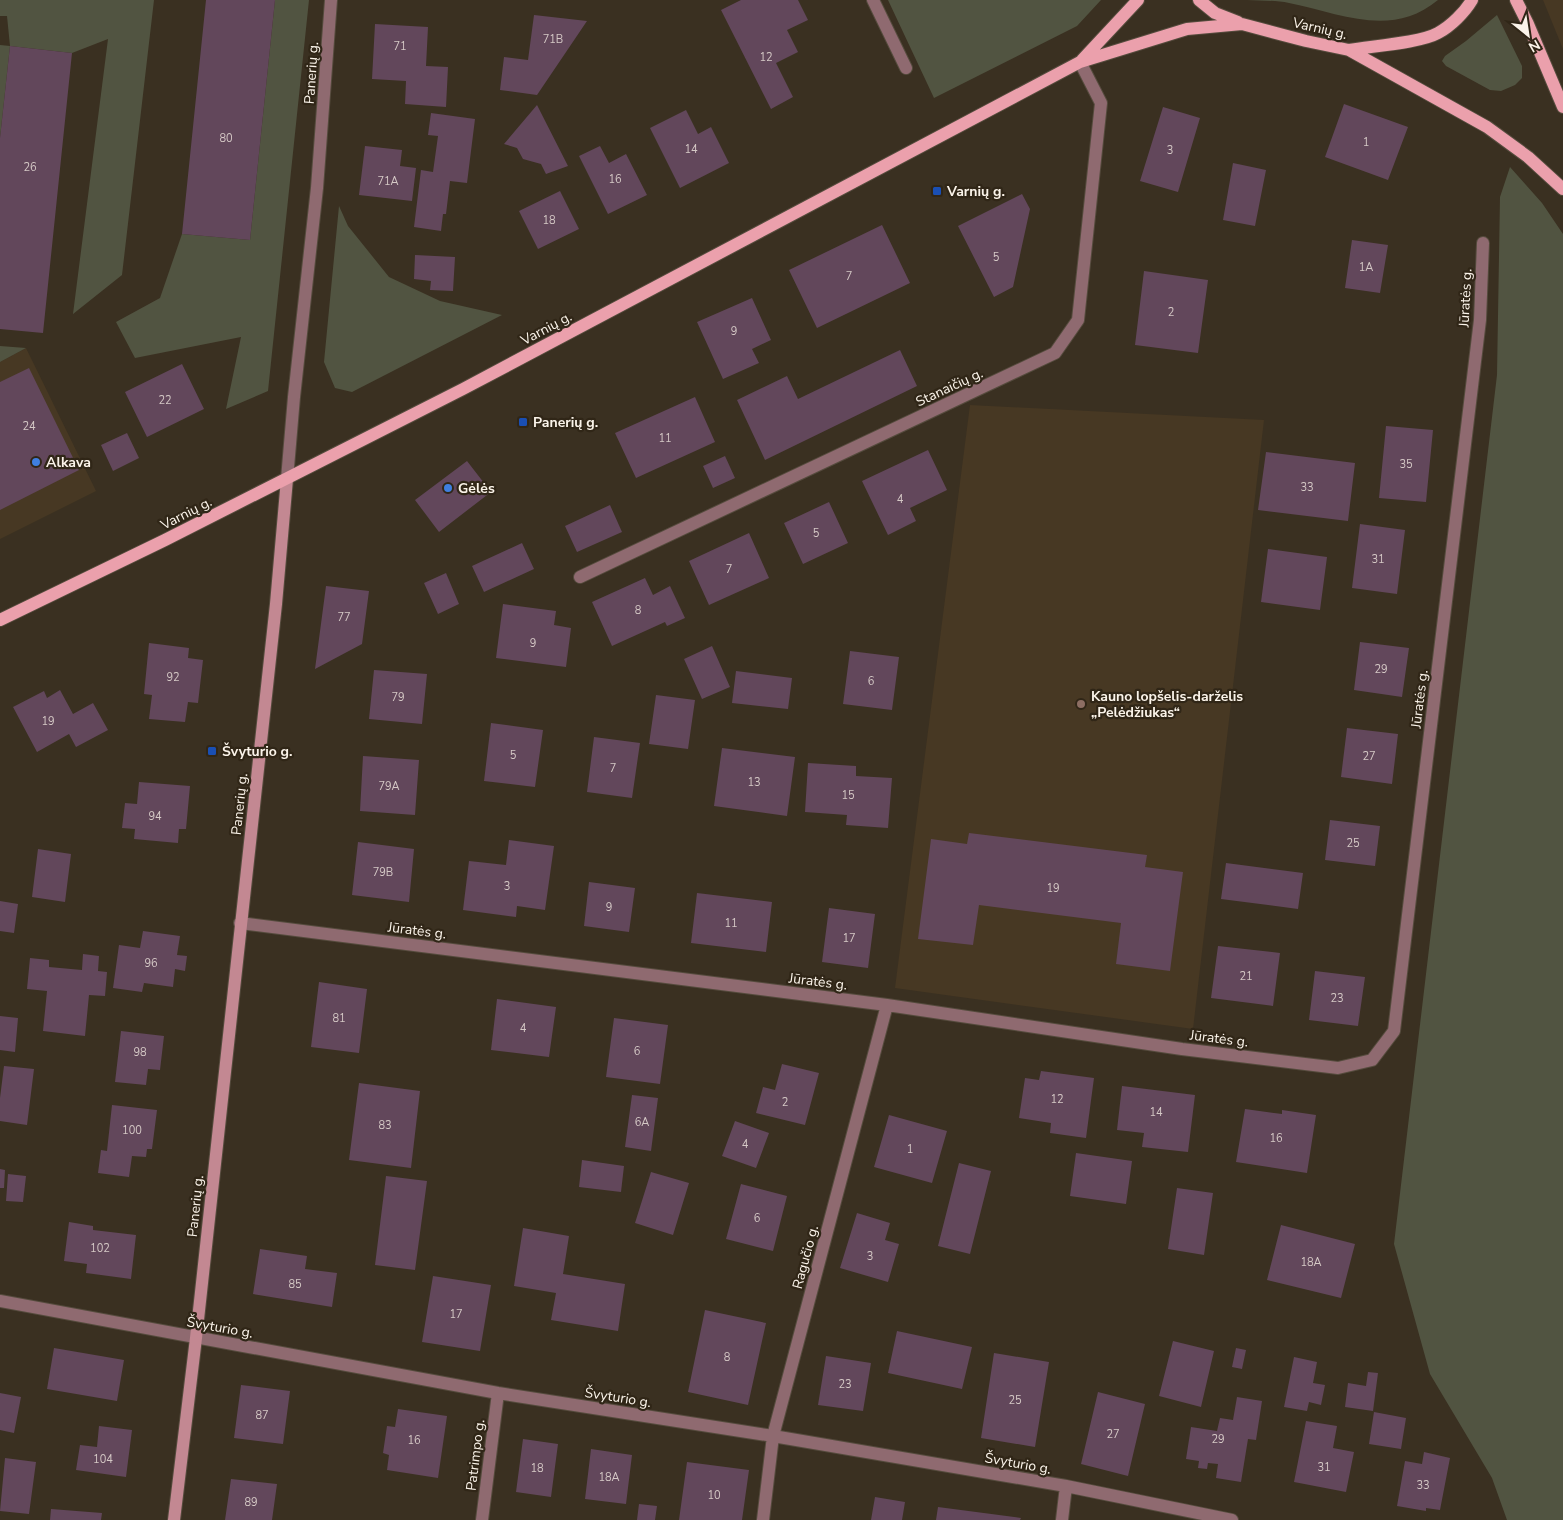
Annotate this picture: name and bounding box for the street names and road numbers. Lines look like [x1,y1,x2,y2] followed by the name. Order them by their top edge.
[1290,13,1349,44] street label: Varnių g.
[300,41,323,105] street label: Panerių g.
[1454,268,1477,329] street label: Jūratės g.
[516,307,575,350] street label: Varnių g.
[913,364,986,411] street label: Stanaičių g.
[156,492,215,535] street label: Varnių g.
[1406,669,1433,730] street label: Jūratės g.
[227,772,252,836] street label: Panerių g.
[386,917,447,944] street label: Jūratės g.
[787,968,848,995] street label: Jūratės g.
[1188,1025,1249,1052] street label: Jūratės g.
[183,1174,208,1238] street label: Panerių g.
[788,1223,823,1291] street label: Ragučio g.
[185,1312,255,1343] street label: Švyturio g.
[583,1383,653,1412] street label: Švyturio g.
[462,1418,489,1492] street label: Patrimpo g.
[983,1448,1053,1479] street label: Švyturio g.

